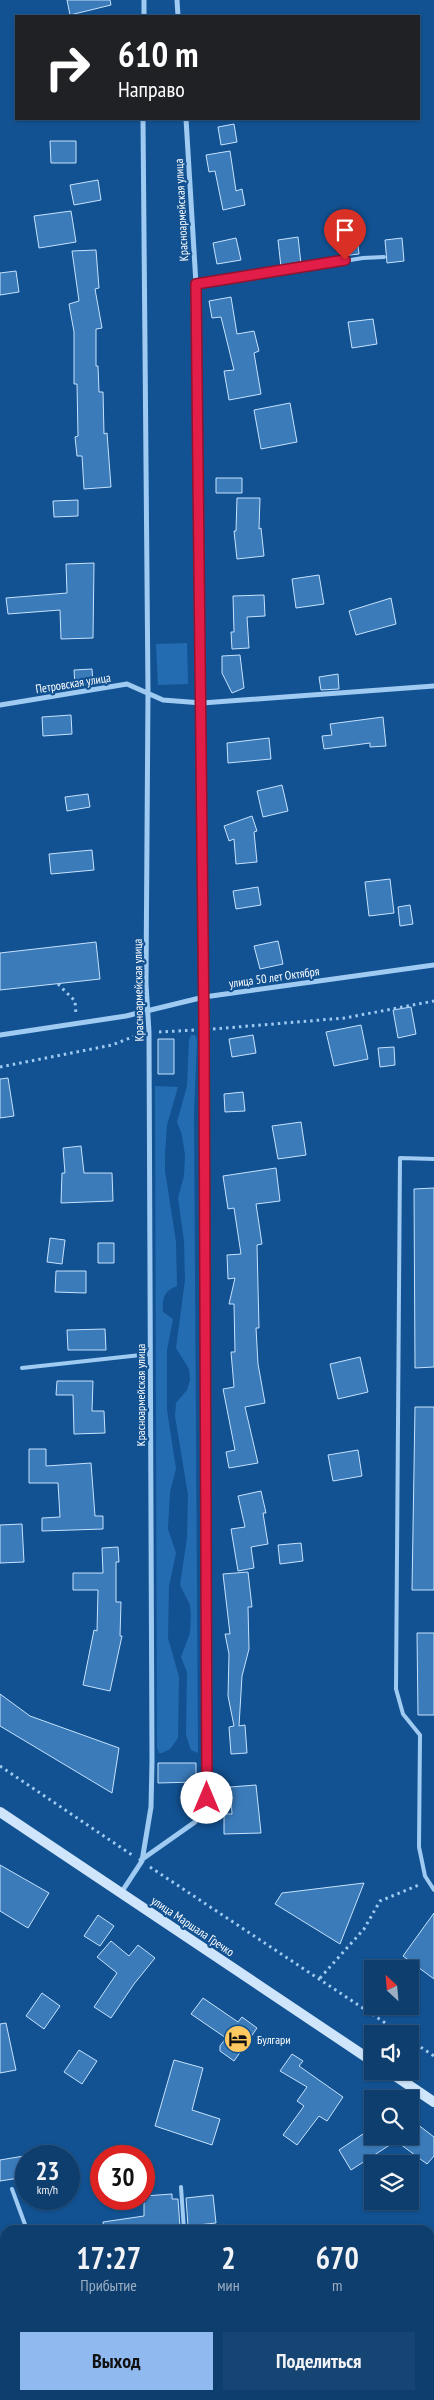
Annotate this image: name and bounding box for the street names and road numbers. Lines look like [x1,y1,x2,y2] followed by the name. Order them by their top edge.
[171,158,191,262] street label: Красноармейская улица
[34,670,112,696] street label: Петровская улица
[130,938,146,1041] street label: Красноармейская улица
[228,963,321,991] street label: улица 50 лет Октября
[133,1344,148,1446] street label: Красноармейская улица
[149,1893,237,1959] street label: улица Маршала Гречко

